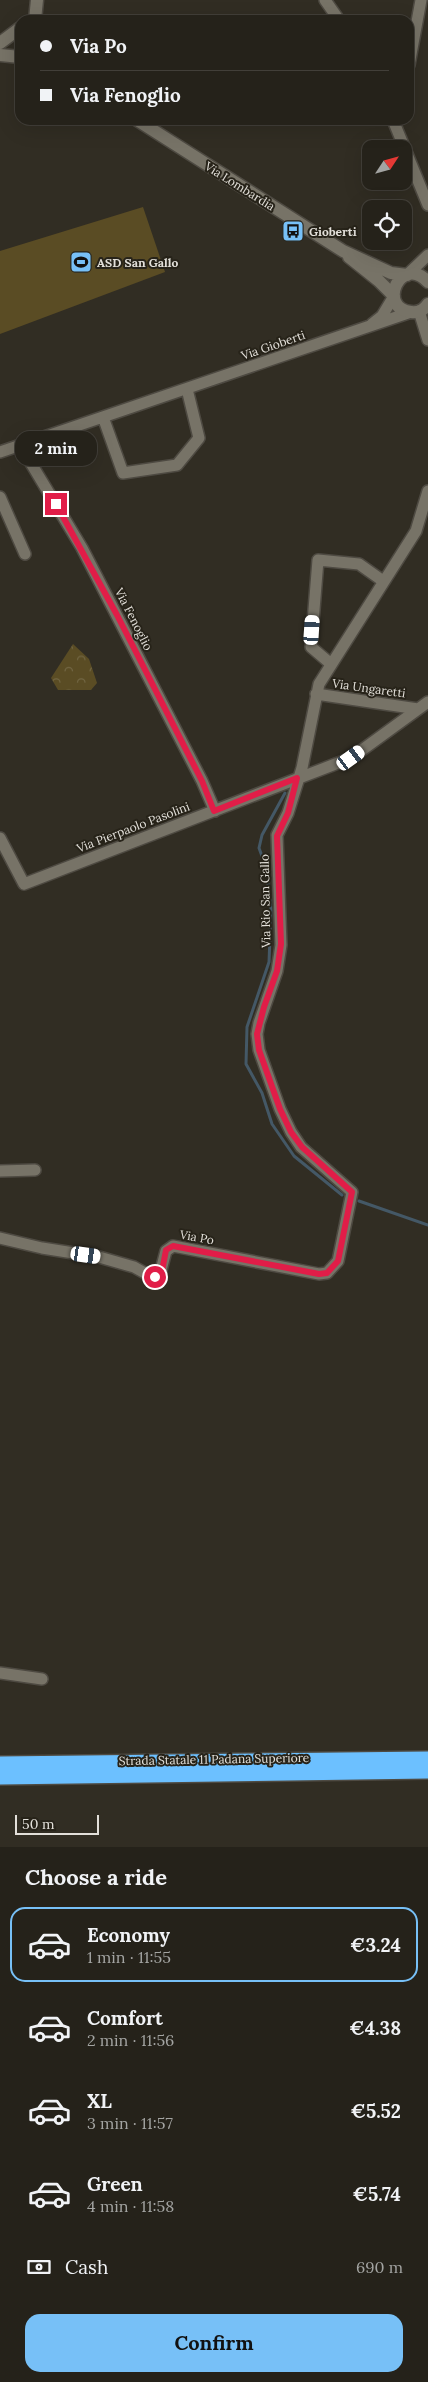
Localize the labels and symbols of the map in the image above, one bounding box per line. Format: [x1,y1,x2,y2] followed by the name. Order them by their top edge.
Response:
[362,140,412,190] north arrow
[201,158,278,214] street label: Via Lombardia
[281,219,305,243] bus stop icon: Gioberti
[309,224,357,239] place label: Gioberti
[69,250,93,274] sports icon: ASD San Gallo
[97,255,179,270] place label: ASD San Gallo
[238,327,307,363] street label: Via Gioberti
[15,432,97,466] callout: 2 min
[45,493,67,515] route end
[111,584,156,653] street label: Via Fenoglio
[303,615,320,645] car
[330,675,407,701] street label: Via Ungaretti
[334,743,367,773] car
[73,799,192,856] street label: Via Pierpaolo Pasolini
[257,854,273,949] street label: Via Rio San Gallo
[178,1226,215,1247] street label: Via Po
[70,1245,101,1265] car
[144,1266,166,1288] route start
[119,1750,310,1768] street label: Strada Statale 11 Padana Superiore
[15,1812,99,1835] scale bar

